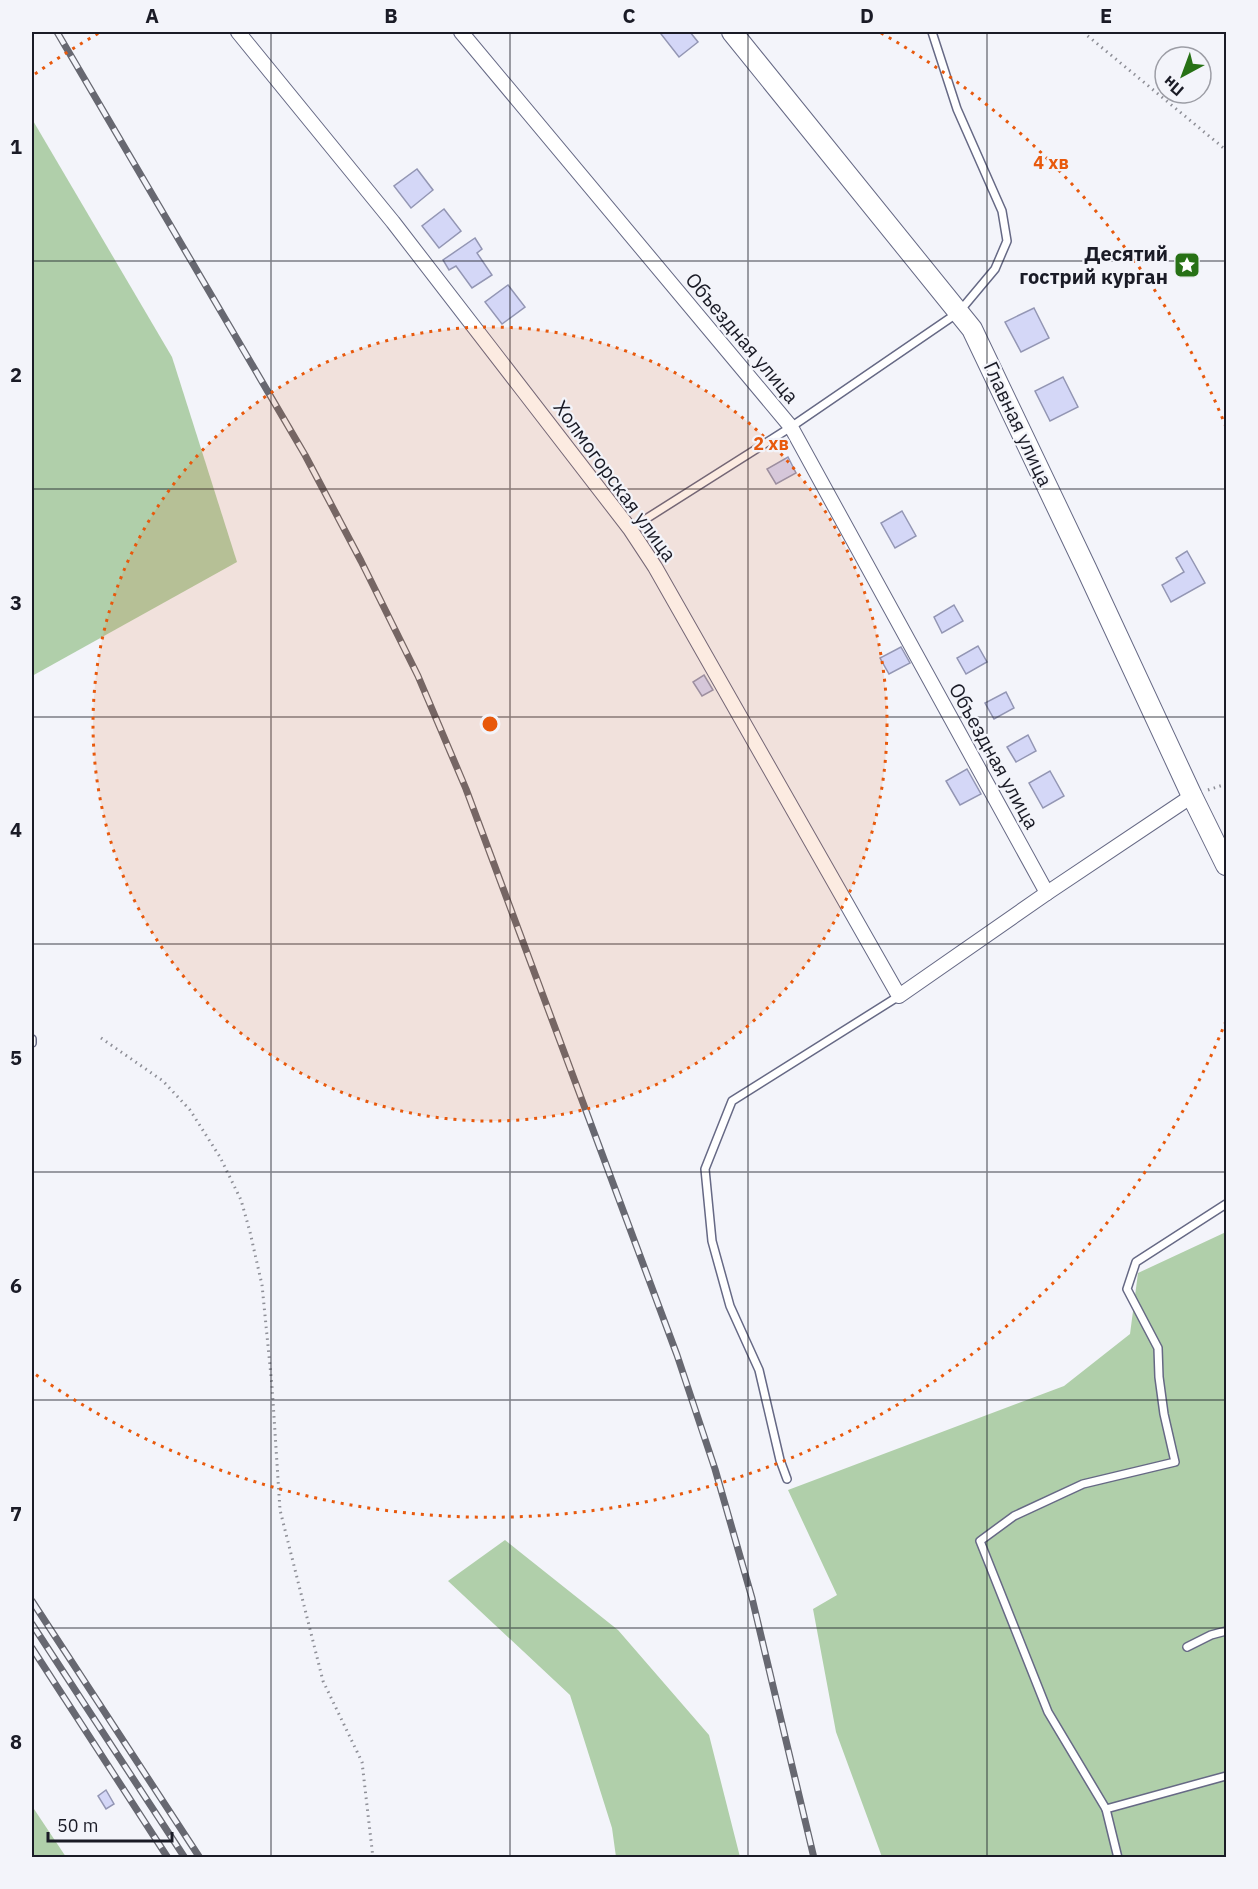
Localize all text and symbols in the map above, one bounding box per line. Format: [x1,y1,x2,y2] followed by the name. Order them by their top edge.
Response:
[145,2,159,29] text: A
[384,2,398,29] text: B
[622,2,636,29] text: C
[860,2,874,29] text: D
[1100,2,1112,29] text: E
[1153,45,1213,105] north arrow
[1159,72,1188,101] text: Пн
[10,133,22,160] text: 1
[1033,151,1069,174] text: 4 хв
[1019,240,1168,290] place label: Десятий гострий курган
[1172,250,1202,280] place icon: Десятий гострий курган
[680,266,805,409] street label: Объездная улица
[978,357,1059,491] street label: Главная улица
[10,361,22,388] text: 2
[548,395,683,567] street label: Холмогорская улица
[753,432,789,455] text: 2 хв
[10,589,22,616] text: 3
[943,678,1046,834] street label: Объездная улица
[480,714,500,734] centre of rings
[10,816,22,843] text: 4
[10,1044,22,1071] text: 5
[10,1272,22,1299] text: 6
[10,1500,22,1527] text: 7
[10,1728,22,1755] text: 8
[48,1805,172,1843] scale bar
[57,1814,99,1837] text: 50 m

